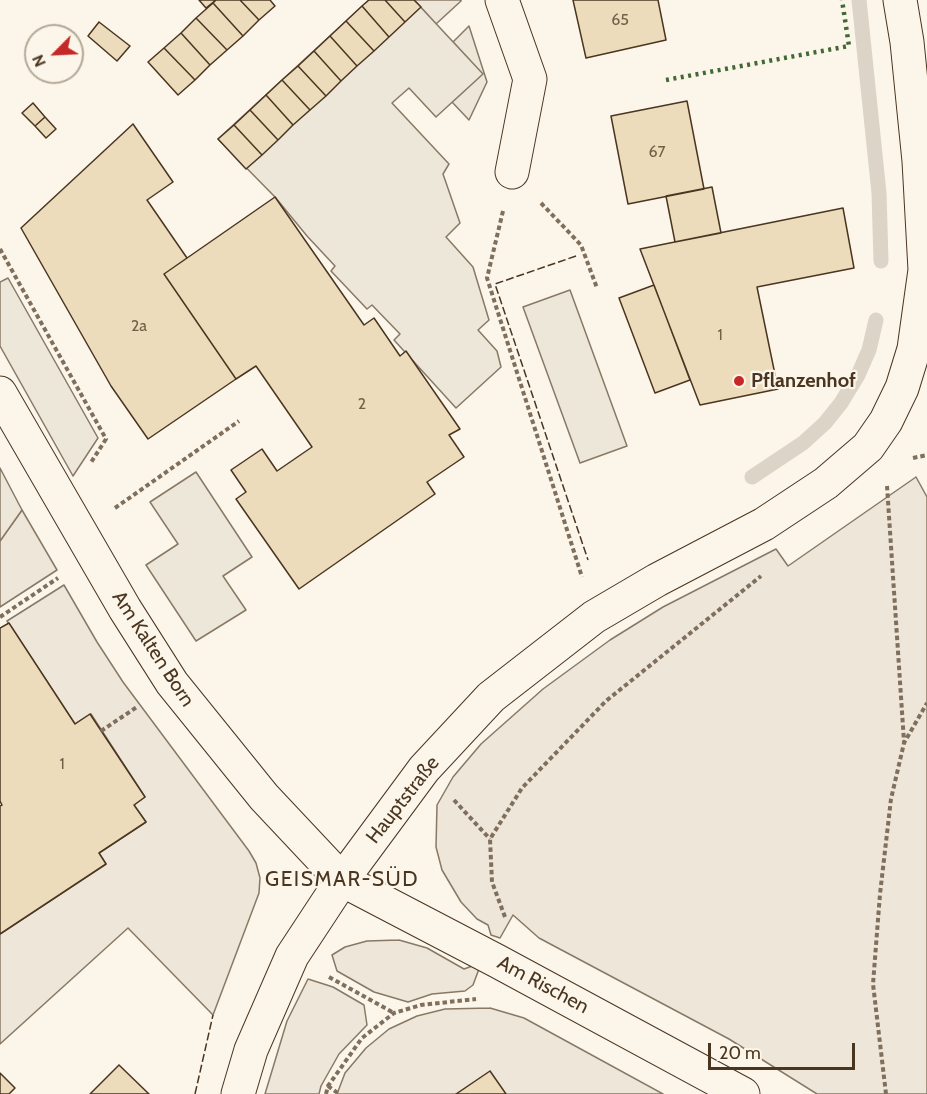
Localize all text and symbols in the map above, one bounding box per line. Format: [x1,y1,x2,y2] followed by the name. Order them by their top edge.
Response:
[611,10,629,30] house number: 65
[24,24,84,84] north arrow
[28,52,50,70] text: N
[648,142,666,162] house number: 67
[131,316,147,336] house number: 2a
[717,325,723,345] house number: 1
[751,369,856,393] place label: Pflanzenhof
[732,374,746,388] marker: Pflanzenhof
[358,394,366,414] house number: 2
[107,587,199,711] street label: Am Kalten Born
[361,752,445,848] street label: Hauptstraße
[59,754,65,774] house number: 1
[265,867,419,893] district label: GEISMAR-SÜD
[493,951,593,1019] street label: Am Rischen
[711,1031,858,1069] scale bar
[719,1042,761,1064] text: 20 m

